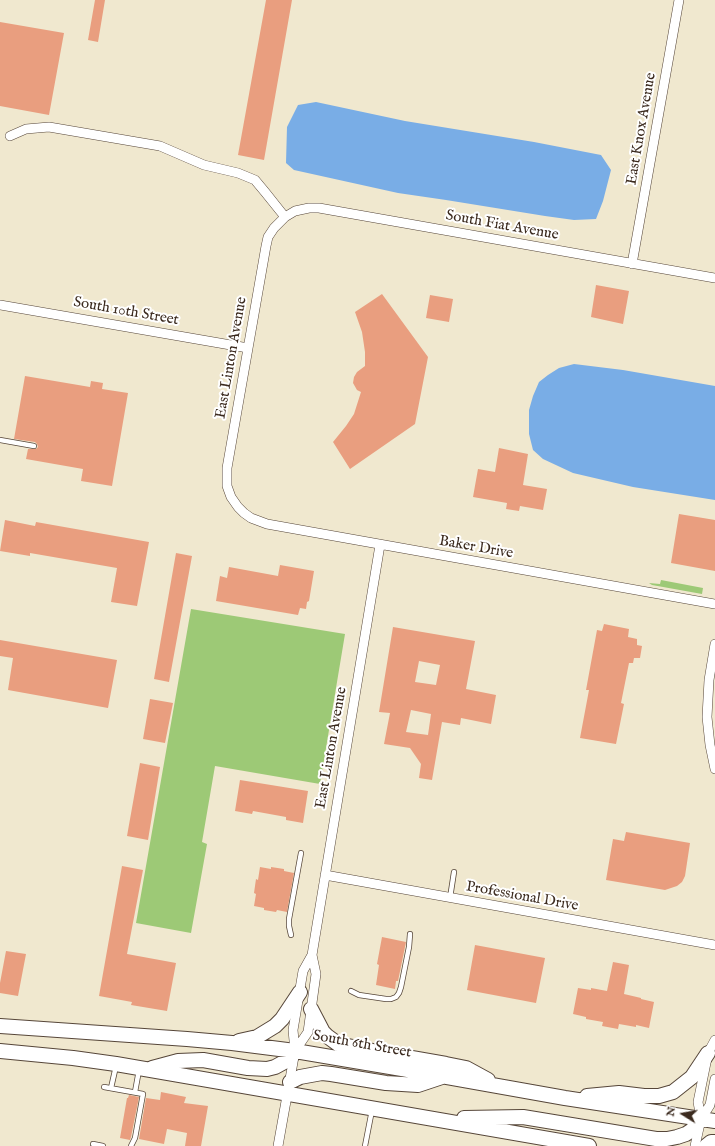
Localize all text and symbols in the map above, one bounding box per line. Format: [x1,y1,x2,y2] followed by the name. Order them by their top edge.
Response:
[623,71,661,187] street label: East Knox Avenue
[444,207,560,245] street label: South Fiat Avenue
[72,294,180,330] street label: South 10th Street
[212,296,252,420] street label: East Linton Avenue
[438,533,514,563] street label: Baker Drive
[312,686,352,810] street label: East Linton Avenue
[464,878,580,916] street label: Professional Drive
[311,1027,413,1063] street label: South 6th Street
[663,1094,703,1134] north arrow
[663,1106,679,1118] text: N

